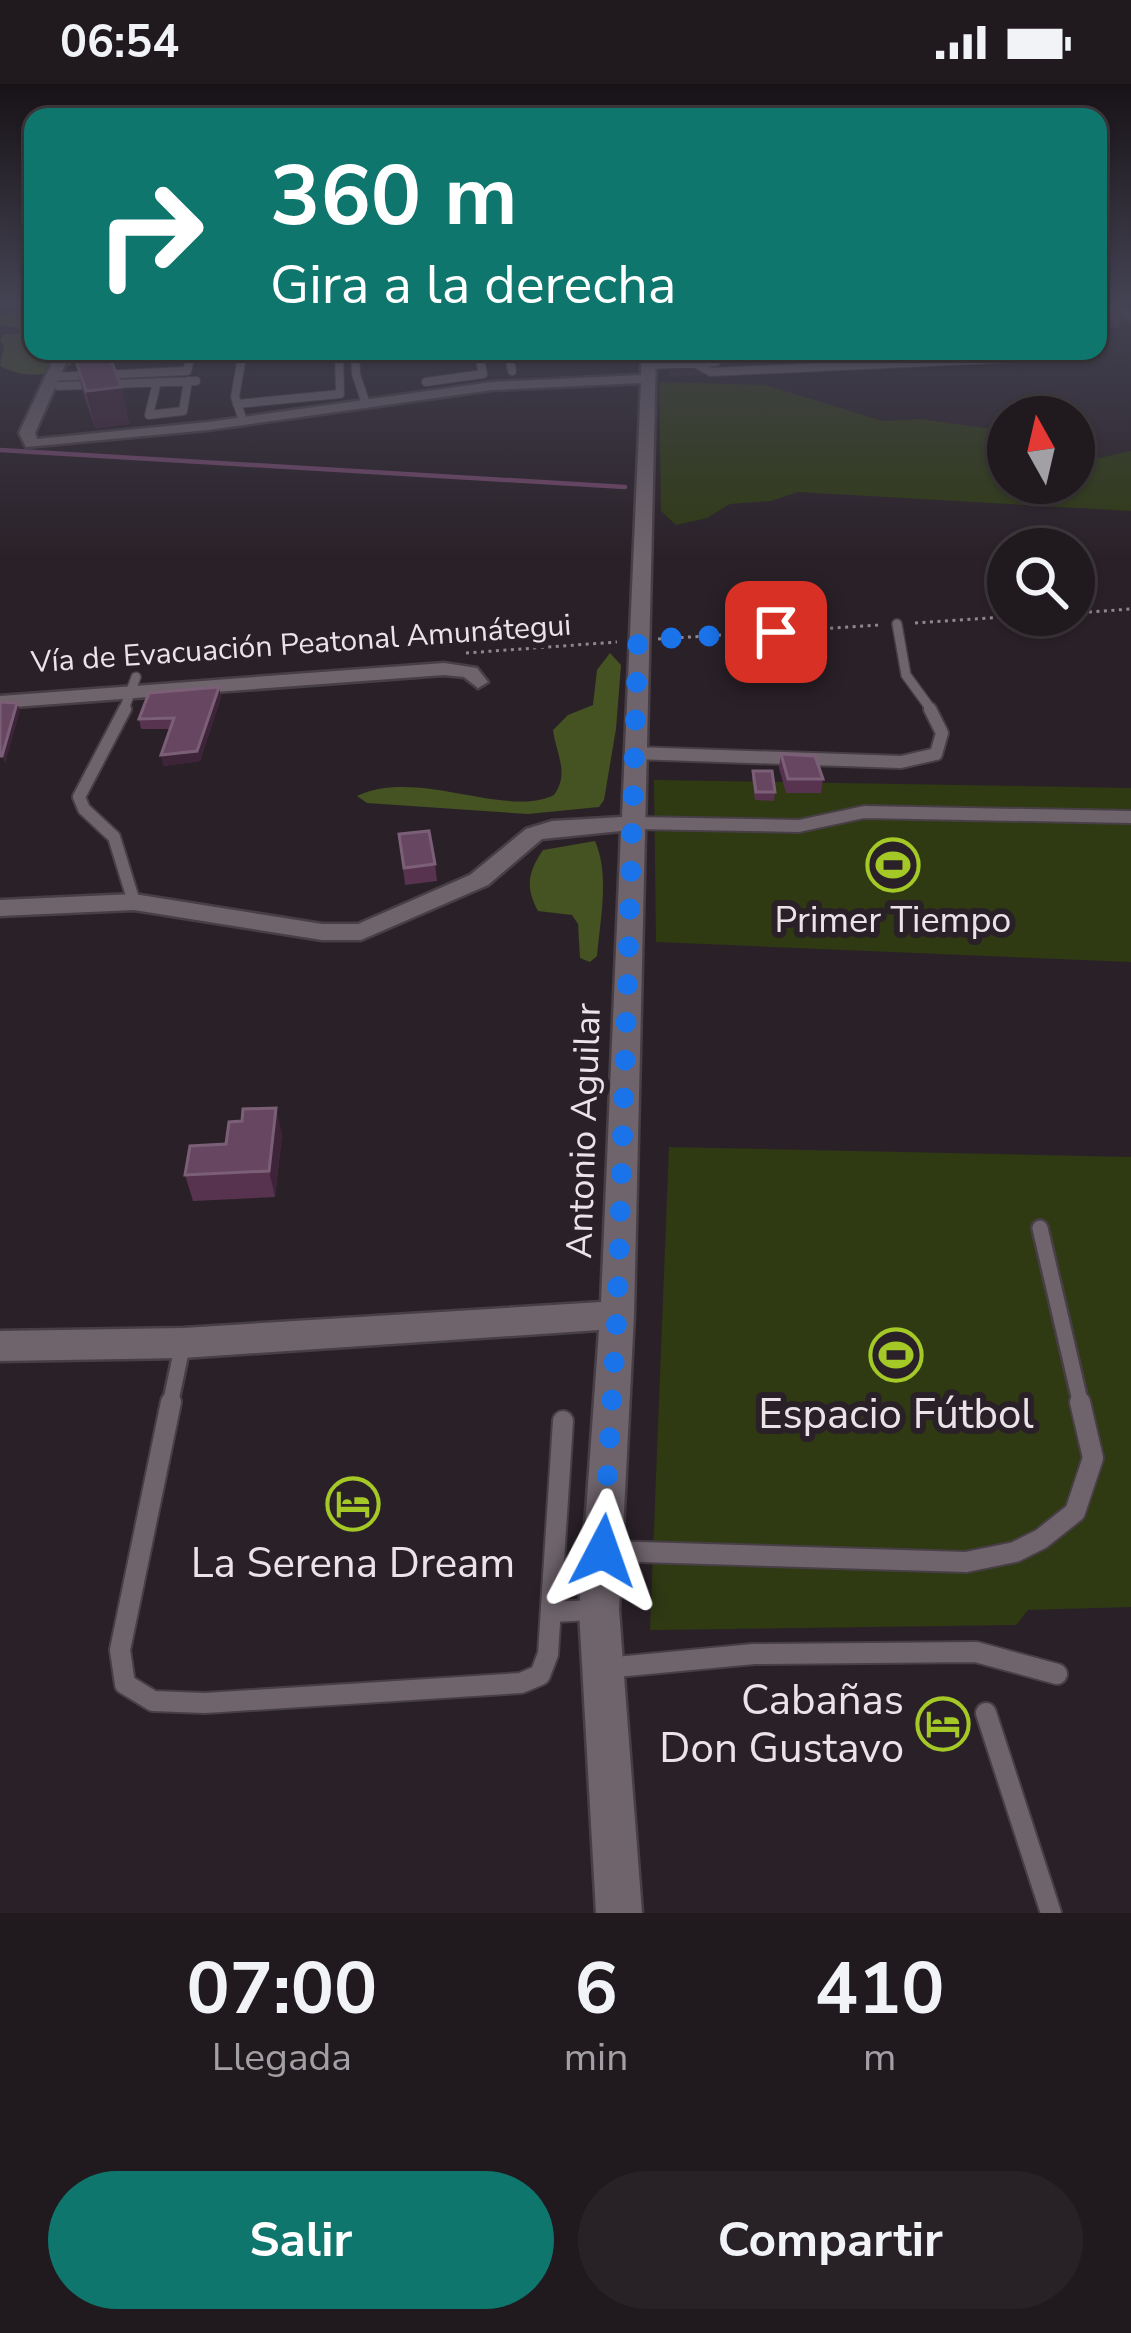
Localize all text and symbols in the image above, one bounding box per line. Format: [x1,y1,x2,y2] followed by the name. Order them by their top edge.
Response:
[60,12,179,73] text: 06:54
[270,139,518,254] text: 360 m
[72,156,228,312] icon: right
[270,248,677,322] text: Gira a la derecha
[987,396,1095,504] north arrow
[987,396,1095,636] map controls
[987,528,1095,636] button: search
[725,581,827,683] pin
[743,599,809,665] icon: arrive
[29,605,572,683] street label: Vía de Evacuación Peatonal Amunátegui
[865,837,921,893] sports icon: Primer Tiempo
[775,896,1011,945] place label: Primer Tiempo
[555,1002,613,1260] street label: Antonio Aguilar
[868,1327,924,1383] sports icon: Espacio Fútbol
[758,1386,1034,1443] place label: Espacio Fútbol
[325,1476,381,1532] hotel icon: La Serena Dream
[540,1488,666,1614] position arrow
[191,1535,515,1592] place label: La Serena Dream
[659,1672,904,1777] place label: Cabañas Don Gustavo
[915,1696,971,1752] hotel icon: Cabañas Don Gustavo
[187,1940,377,2038] text: 07:00
[574,1940,618,2038] text: 6
[815,1940,944,2038] text: 410
[212,2031,352,2084] text: Llegada
[564,2031,628,2084] text: min
[863,2031,896,2084] text: m
[48,2171,554,2309] button: Salir
[578,2171,1083,2309] button: Compartir

